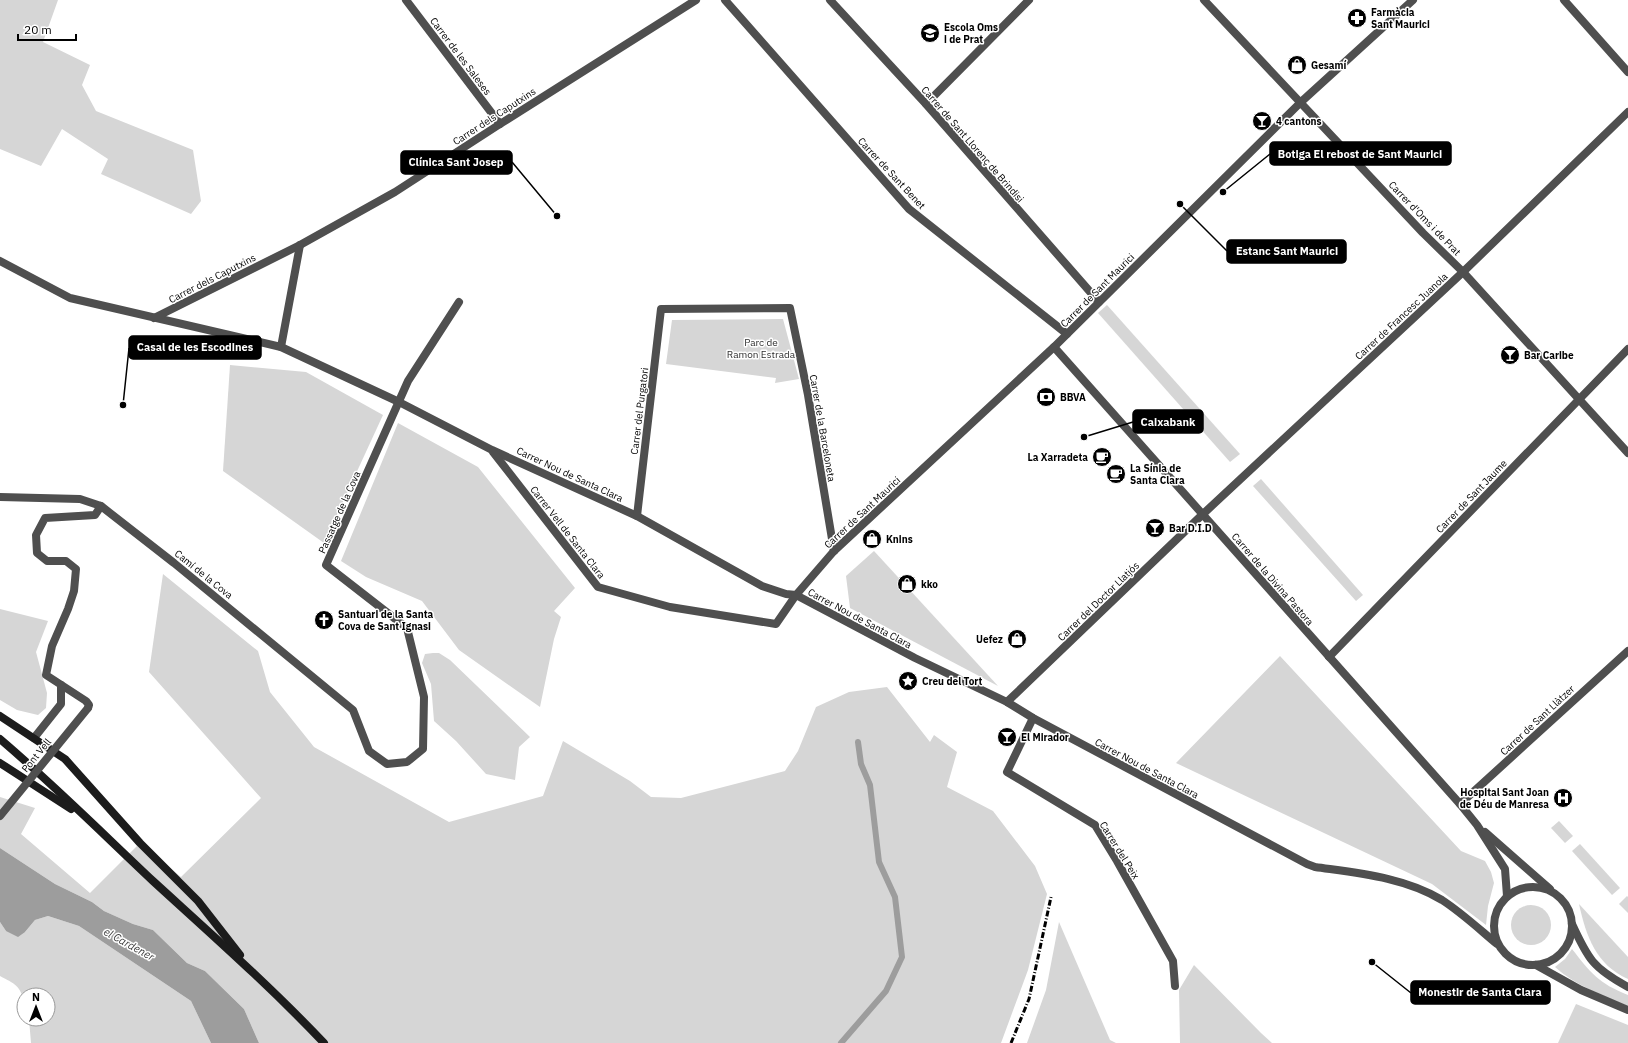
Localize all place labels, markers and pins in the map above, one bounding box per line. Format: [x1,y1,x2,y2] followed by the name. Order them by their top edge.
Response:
[1371,6,1430,31] place label: Farmàcia Sant Maurici
[1346,7,1368,29] pharmacy icon: Farmàcia Sant Maurici
[944,21,998,46] place label: Escola Oms i de Prat
[919,22,941,44] school or university icon: Escola Oms i de Prat
[1286,54,1308,76] shop icon: Gesamí
[1311,59,1346,72] place label: Gesamí
[1251,110,1273,132] bar icon: 4 cantons
[1276,115,1322,128] place label: 4 cantons
[1270,142,1451,165] callout: Botiga El rebost de Sant Maurici
[401,151,512,174] callout: Clínica Sant Josep
[1227,240,1346,263] callout: Estanc Sant Maurici
[129,336,261,359] callout: Casal de les Escodines
[1499,344,1521,366] bar icon: Bar Caribe
[1524,349,1574,362] place label: Bar Caribe
[1035,386,1057,408] bank icon: BBVA
[1060,391,1086,404] place label: BBVA
[1133,410,1203,433] callout: Caixabank
[1091,446,1113,468] cafe icon: La Xarradeta
[1027,451,1088,464] place label: La Xarradeta
[1130,462,1185,487] place label: La Sínia de Santa Clara
[1105,463,1127,485] cafe icon: La Sínia de Santa Clara
[1144,517,1166,539] bar icon: Bar D.I.D
[1169,522,1212,535] place label: Bar D.I.D
[861,528,883,550] shop icon: Knins
[886,533,913,546] place label: Knins
[896,573,918,595] shop icon: kko
[921,578,938,591] place label: kko
[338,608,433,633] place label: Santuari de la Santa Cova de Sant Ignasi
[313,609,335,631] church icon: Santuari de la Santa Cova de Sant Ignasi
[1006,628,1028,650] shop icon: Uefez
[976,633,1003,646] place label: Uefez
[897,670,919,692] place icon: Creu del Tort
[922,675,982,688] place label: Creu del Tort
[996,726,1018,748] bar icon: El Mirador
[1021,731,1069,744] place label: El Mirador
[1460,786,1549,811] place label: Hospital Sant Joan de Déu de Manresa
[1552,787,1574,809] hospital icon: Hospital Sant Joan de Déu de Manresa
[1411,981,1550,1004] callout: Monestir de Santa Clara

